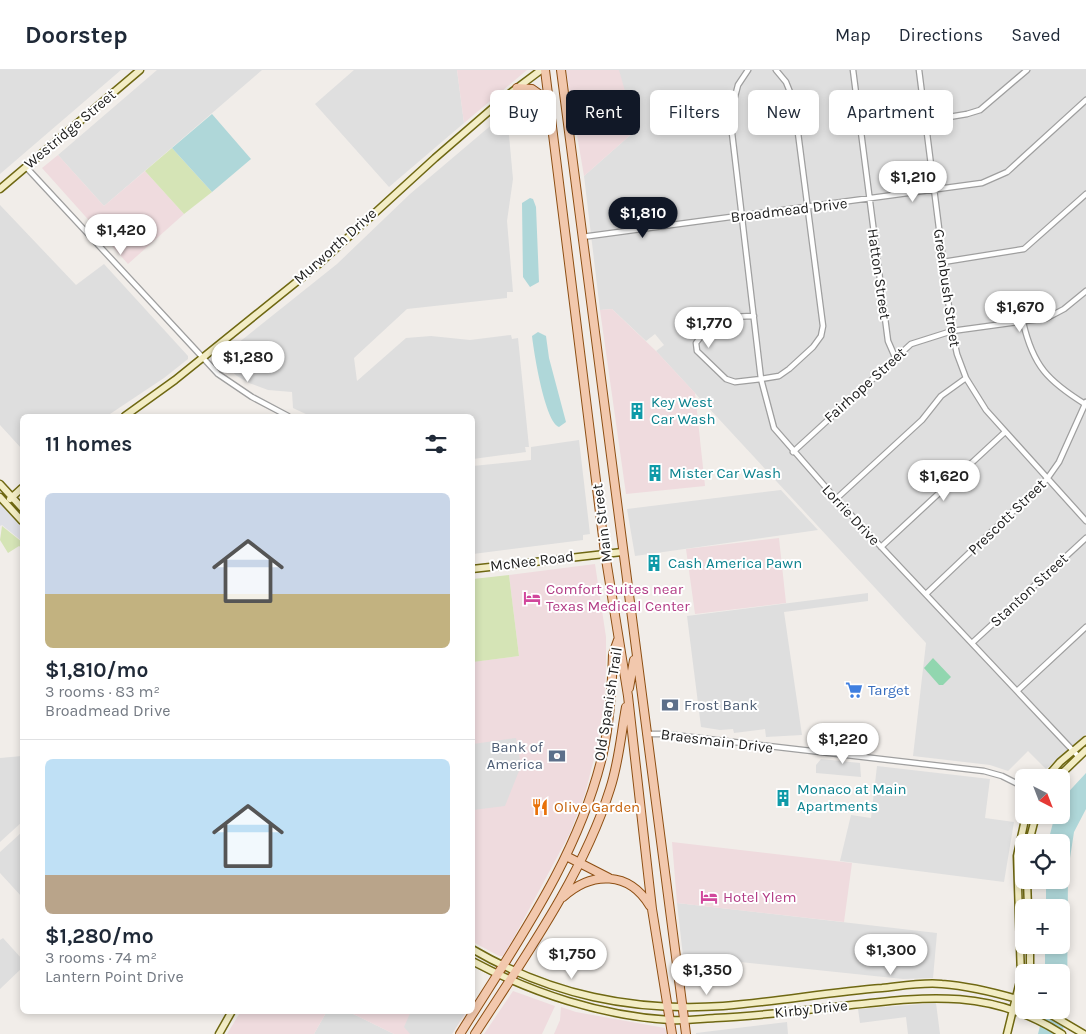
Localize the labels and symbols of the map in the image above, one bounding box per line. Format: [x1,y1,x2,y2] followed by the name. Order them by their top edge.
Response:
[21,85,120,172] street label: Westridge Street
[872,160,954,203] pin: $1,210
[730,194,848,226] street label: Broadmead Drive
[602,196,684,239] pin: $1,810
[290,204,380,288] street label: Murworth Drive
[80,214,162,256] pin: $1,420
[864,227,894,321] street label: Hatton Street
[930,228,964,349] street label: Greenbush Street
[979,290,1061,333] pin: $1,670
[668,306,750,349] pin: $1,770
[207,340,289,383] pin: $1,280
[820,343,910,427] street label: Fairhope Street
[651,393,716,428] place label: Key West Car Wash
[627,401,647,421] building icon: Key West Car Wash
[903,460,985,502] pin: $1,620
[645,463,665,483] building icon: Mister Car Wash
[669,464,781,482] place label: Mister Car Wash
[964,475,1050,559] street label: Prescott Street
[818,481,884,549] street label: Lorrie Drive
[588,482,616,563] street label: Main Street
[489,547,575,575] street label: McNee Road
[986,549,1072,631] street label: Stanton Street
[644,553,664,573] building icon: Cash America Pawn
[668,554,802,572] place label: Cash America Pawn
[546,580,690,615] place label: Comfort Suites near Texas Medical Center
[522,588,542,608] hotel icon: Comfort Suites near Texas Medical Center
[590,646,626,762] street label: Old Spanish Trail
[844,680,864,700] supermarket icon: Target
[868,681,910,699] place label: Target
[660,695,680,715] bank icon: Frost Bank
[684,696,758,714] place label: Frost Bank
[802,722,884,765] pin: $1,220
[660,725,774,757] street label: Braesmain Drive
[487,738,544,773] place label: Bank of America
[547,746,567,766] bank icon: Bank of America
[1015,769,1070,824] north arrow
[797,780,907,815] place label: Monaco at Main Apartments
[773,788,793,808] building icon: Monaco at Main Apartments
[530,797,550,817] restaurant icon: Olive Garden
[554,798,640,816] place label: Olive Garden
[699,887,719,907] hotel icon: Hotel Ylem
[723,888,797,906] place label: Hotel Ylem
[850,934,932,976] pin: $1,300
[531,938,613,980] pin: $1,750
[666,954,748,996] pin: $1,350
[774,996,848,1022] street label: Kirby Drive

